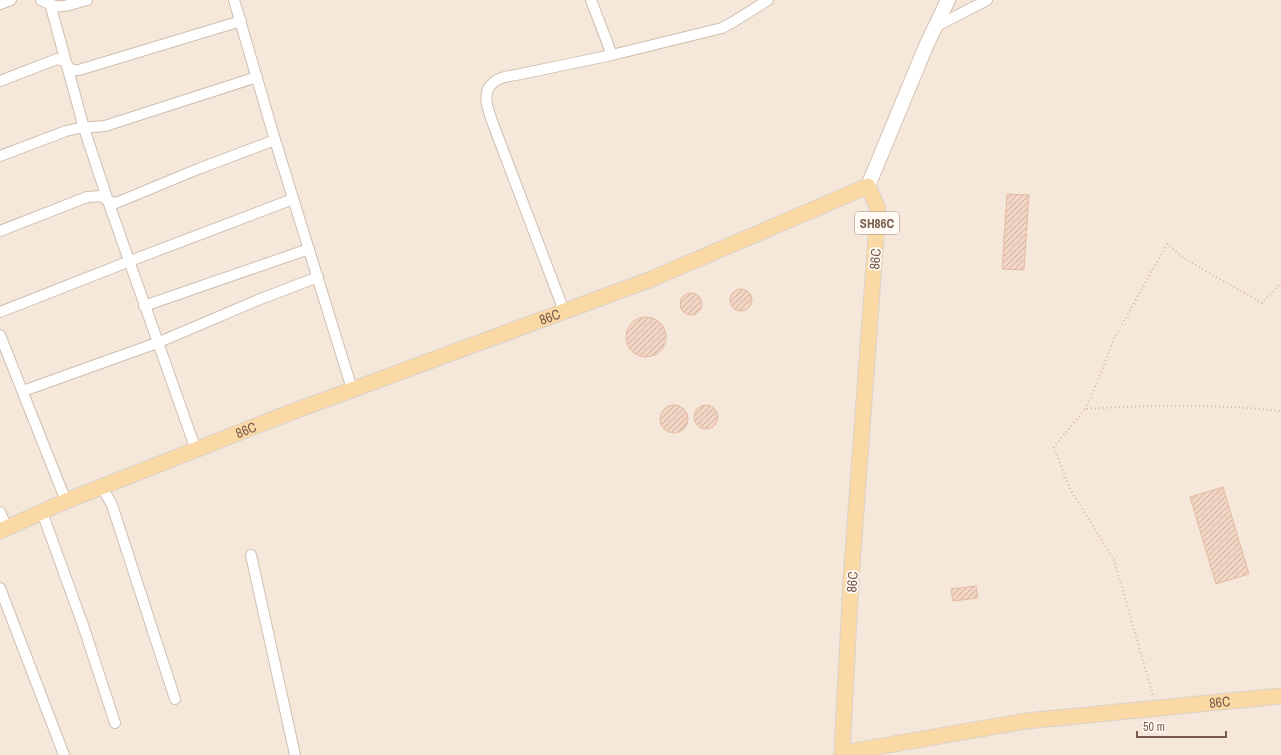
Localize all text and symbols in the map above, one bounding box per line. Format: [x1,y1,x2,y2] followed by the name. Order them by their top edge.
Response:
[855,212,899,234] road number: SH86C
[865,248,885,270] street label: 86C
[537,305,563,329] street label: 86C
[233,418,259,442] street label: 86C
[842,571,862,593] street label: 86C
[1208,692,1231,712] street label: 86C
[1137,713,1226,739] scale bar
[1143,719,1165,735] text: 50 m

